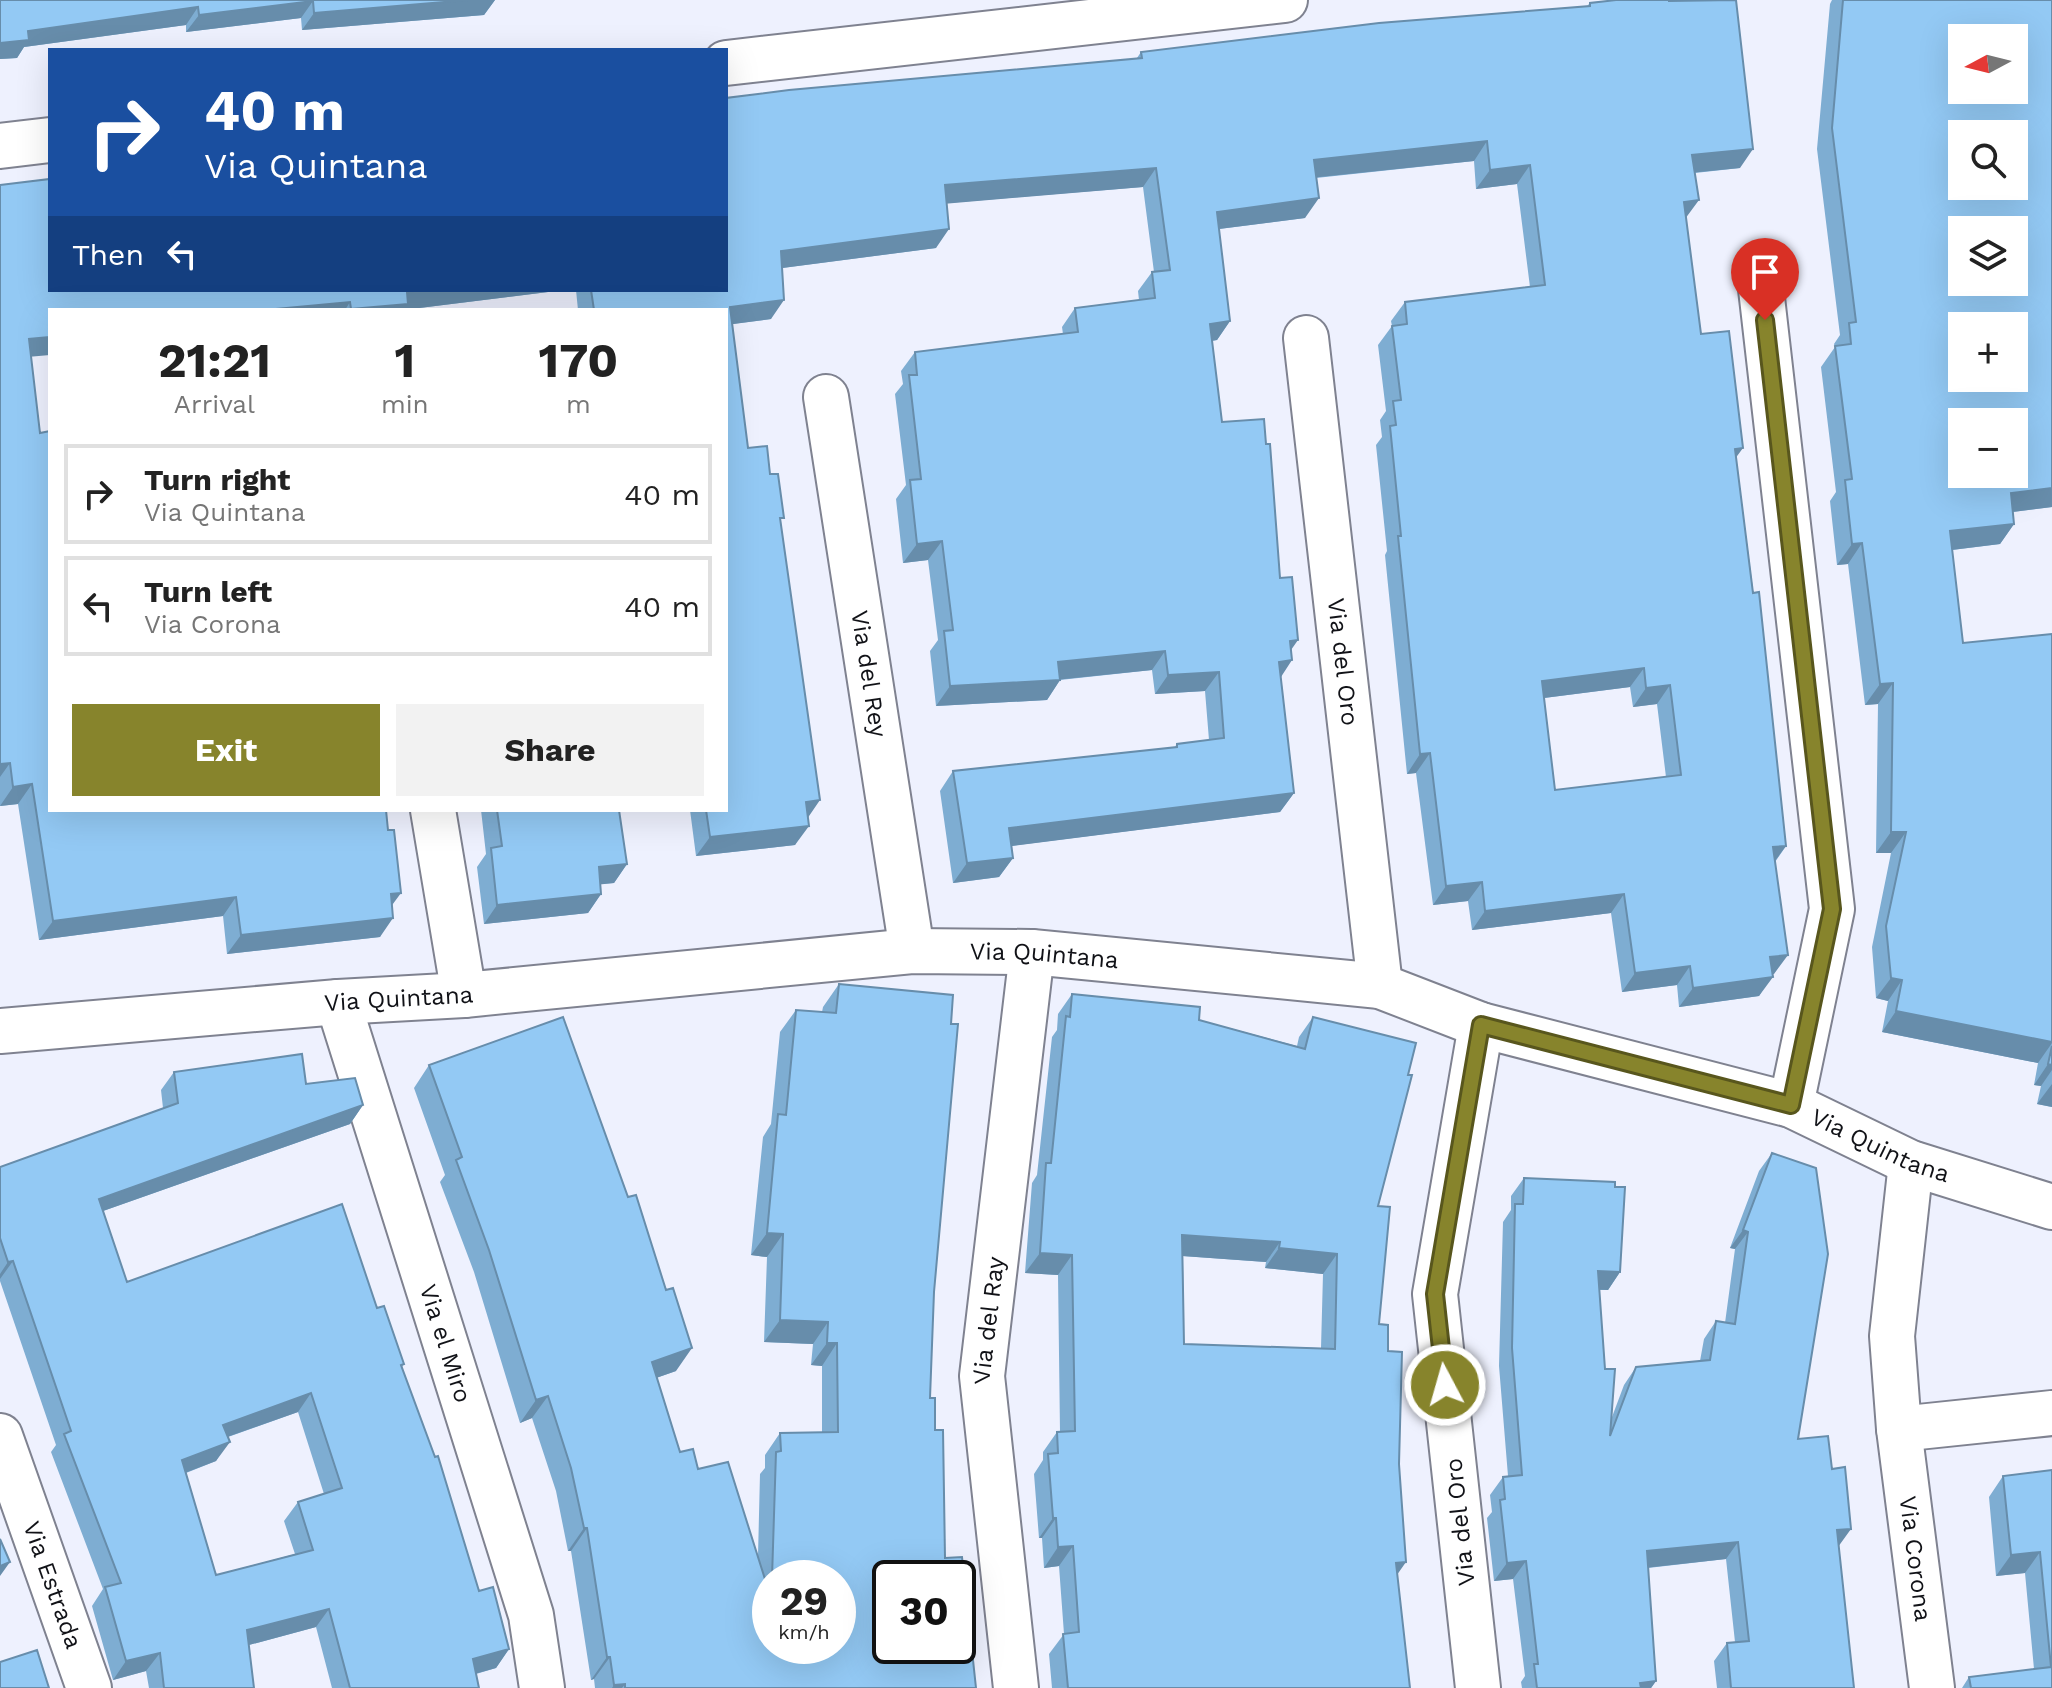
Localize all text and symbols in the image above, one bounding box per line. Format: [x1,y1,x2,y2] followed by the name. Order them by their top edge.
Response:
[1948,24,2028,104] north arrow
[1948,24,2028,488] map controls
[204,78,345,144] text: 40 m
[72,80,176,184] icon: right
[1948,120,2028,200] button: search
[204,145,428,187] text: Via Quintana
[1948,216,2028,296] button: layers
[160,232,204,276] icon: left
[72,237,144,272] text: Then
[1731,238,1799,320] pin
[1743,250,1787,294] icon: arrive
[1948,312,2028,392] button: +
[158,332,271,389] text: 21:21
[394,332,415,389] text: 1
[539,332,618,389] text: 170
[174,389,255,419] text: Arrival
[381,389,429,419] text: min
[566,389,591,419] text: m
[1948,408,2028,488] button: −
[144,462,290,497] text: Turn right
[76,472,120,516] icon: right
[624,477,700,512] text: 40 m
[144,497,306,527] text: Via Quintana
[144,574,272,609] text: Turn left
[76,584,120,628] icon: left
[624,589,700,624] text: 40 m
[1322,596,1364,727] street label: Via del Oro
[845,608,893,740] street label: Via del Rey
[144,609,281,639] text: Via Corona
[72,704,380,796] button: Exit
[396,704,704,796] button: Share
[970,937,1120,974] street label: Via Quintana
[323,980,474,1017] street label: Via Quintana
[1806,1103,1953,1188] street label: Via Quintana
[967,1254,1010,1385] street label: Via del Ray
[414,1281,477,1406] street label: Via el Miro
[1403,1343,1487,1427] position arrow
[1439,1457,1481,1587] street label: Via del Oro
[1894,1494,1937,1623] street label: Via Corona
[17,1518,88,1652] street label: Via Estrada
[872,1560,976,1664] speed limit sign: 30
[780,1578,828,1625] text: 29
[778,1620,830,1644] text: km/h

